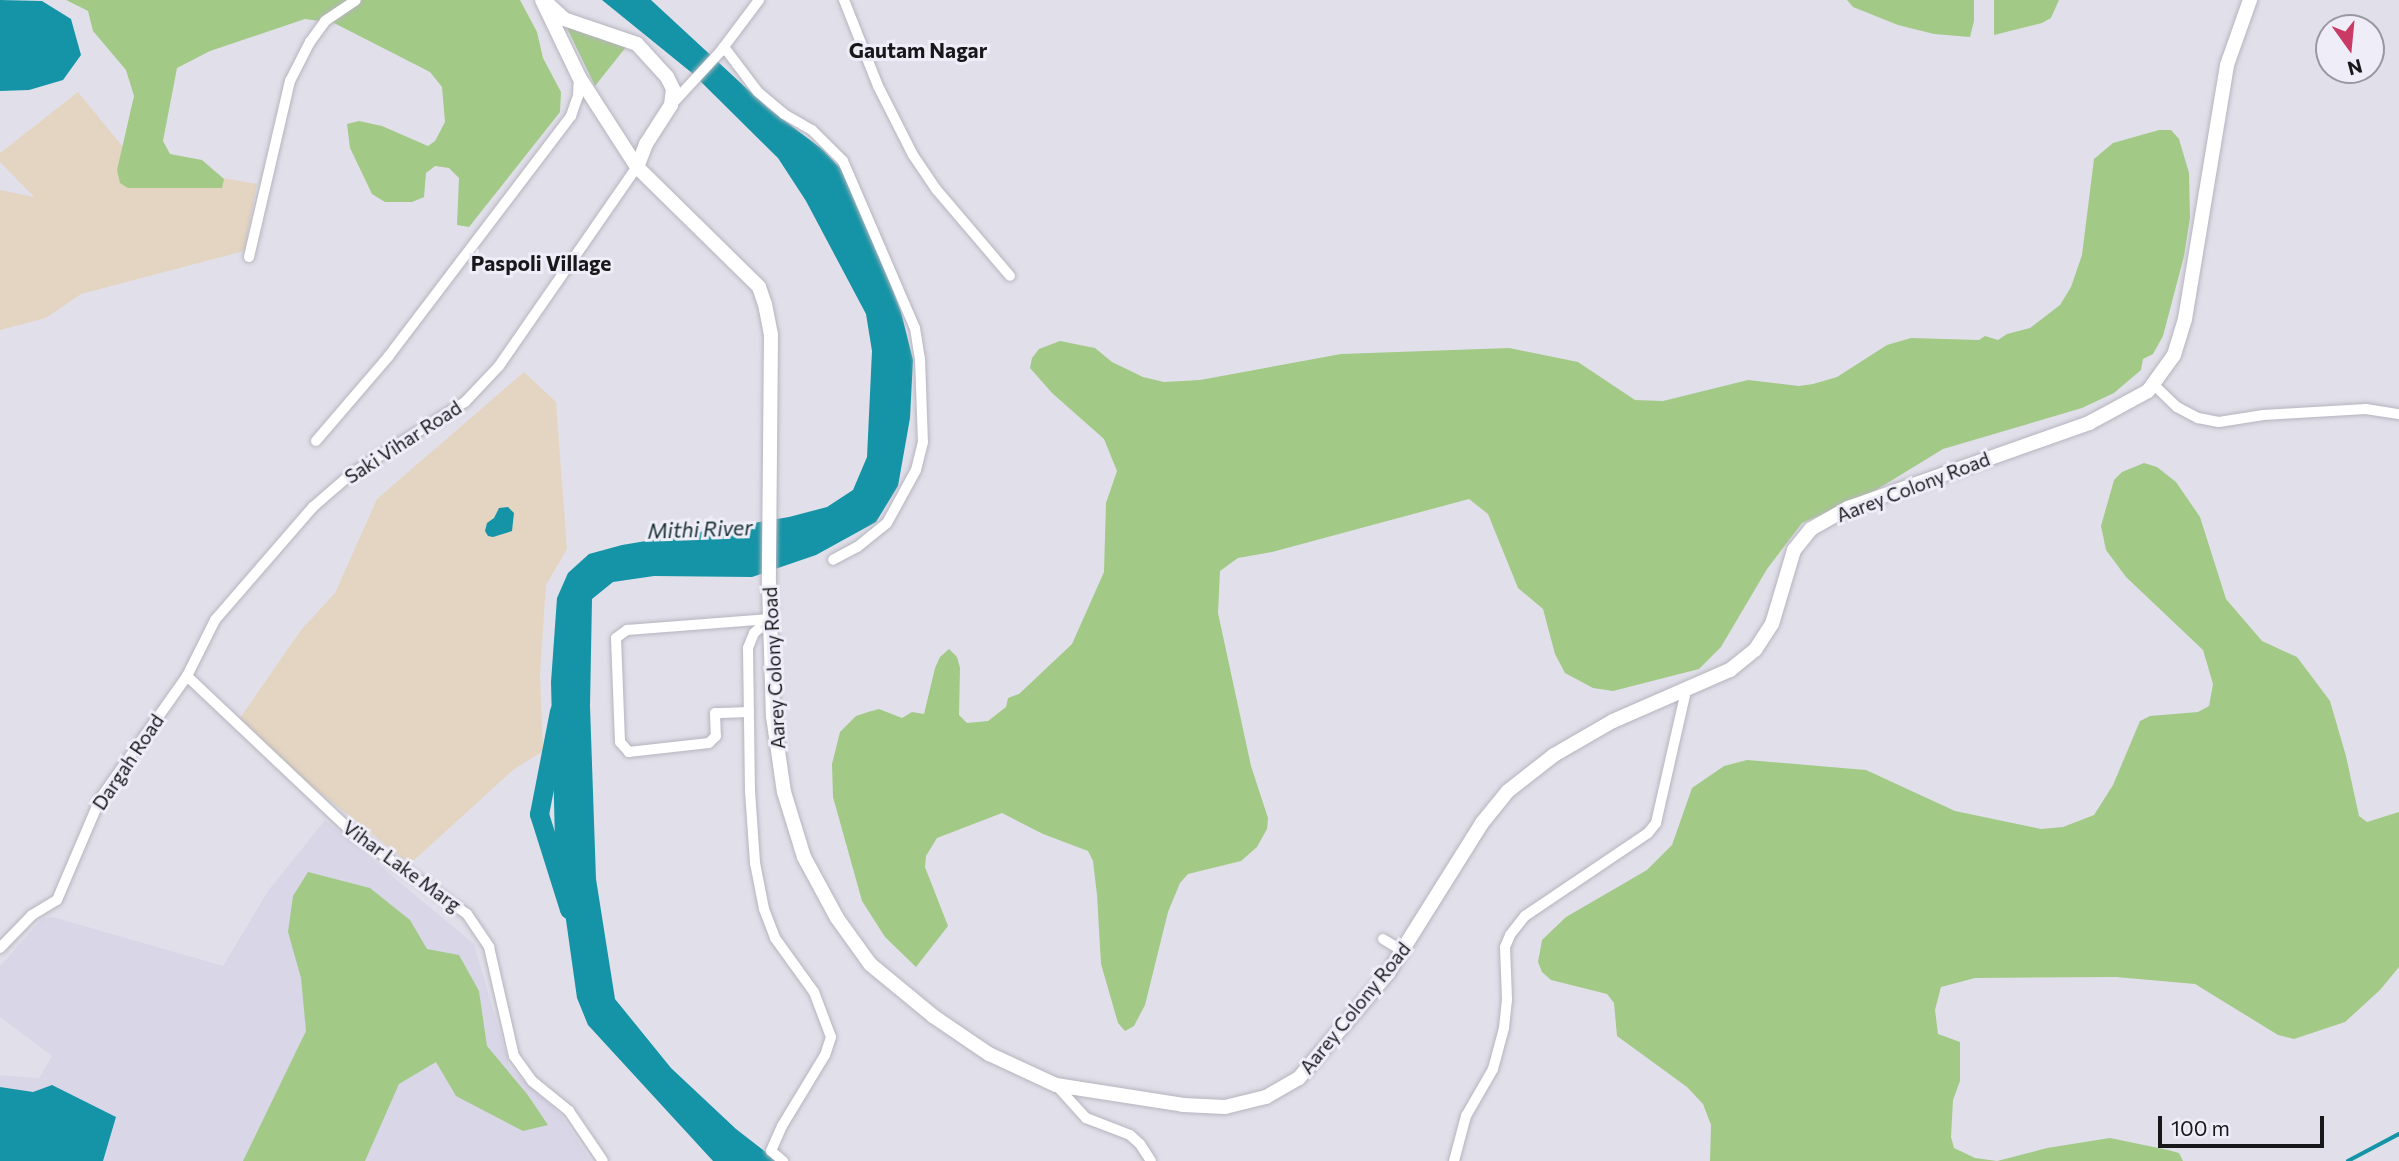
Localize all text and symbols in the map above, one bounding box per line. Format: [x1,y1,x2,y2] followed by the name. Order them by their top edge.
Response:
[2315,14,2385,84] north arrow
[849,37,987,63] district label: Gautam Nagar
[2345,55,2365,81] text: N
[471,250,611,276] district label: Paspoli Village
[340,396,466,488] street label: Saki Vihar Road
[1833,447,1993,527] street label: Aarey Colony Road
[647,515,753,543] water label: Mithi River
[758,586,790,750] street label: Aarey Colony Road
[88,710,168,814] street label: Dargah Road
[339,816,465,916] street label: Vihar Lake Marg
[1295,938,1415,1078] street label: Aarey Colony Road
[2161,1102,2327,1146] scale bar
[2171,1115,2230,1140] text: 100 m

